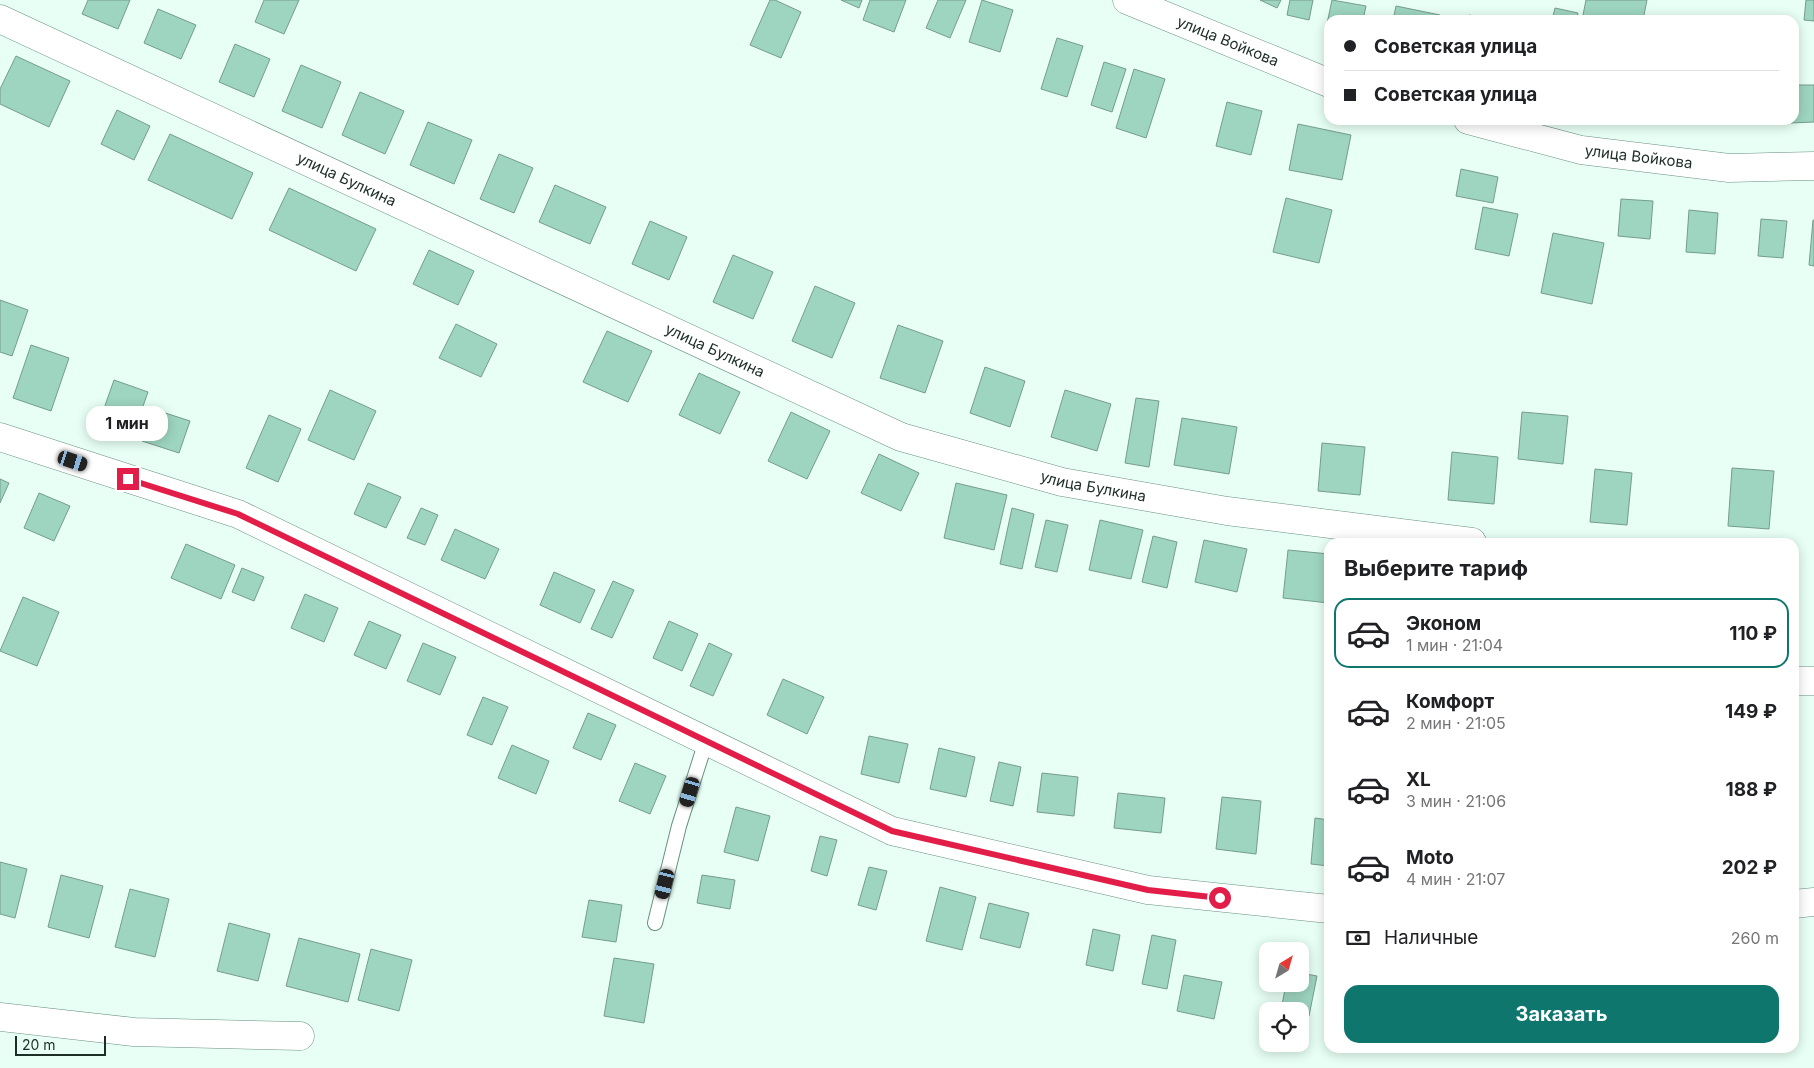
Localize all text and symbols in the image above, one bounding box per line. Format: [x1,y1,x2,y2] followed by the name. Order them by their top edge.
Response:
[1174,12,1282,70] street label: улица Войкова
[1374,35,1537,58] text: Советская улица
[1374,83,1537,106] text: Советская улица
[1584,141,1694,172] street label: улица Войкова
[294,148,399,211] street label: улица Булкина
[662,319,768,381] street label: улица Булкина
[87,406,169,442] callout: 1 мин
[105,413,149,433] text: 1 мин
[56,449,89,473] car
[1038,466,1148,506] street label: улица Булкина
[117,468,139,490] route end
[1344,555,1528,581] text: Выберите тариф
[1346,611,1391,656] icon: car
[1406,612,1481,635] text: Эконом
[1729,622,1777,645] text: 110 ₽
[1406,635,1503,655] text: 1 мин · 21:04
[1346,689,1391,734] icon: car
[1406,690,1494,713] text: Комфорт
[1725,700,1777,723] text: 149 ₽
[1406,713,1506,733] text: 2 мин · 21:05
[1346,767,1391,812] icon: car
[1406,768,1431,791] text: XL
[678,775,701,809] car
[1725,778,1777,801] text: 188 ₽
[1406,791,1506,811] text: 3 мин · 21:06
[1346,845,1391,890] icon: car
[1406,846,1454,869] text: Moto
[1722,856,1777,879] text: 202 ₽
[654,868,675,900] car
[1406,869,1505,889] text: 4 мин · 21:07
[1209,887,1231,909] route start
[1344,924,1372,952] icon: cash
[1384,926,1478,949] text: Наличные
[1731,928,1779,948] text: 260 m
[1259,942,1309,992] north arrow
[1259,942,1309,1052] map controls
[1344,985,1779,1043] button: Заказать
[1259,1002,1309,1052] button: locate
[15,1033,106,1056] scale bar
[22,1036,56,1053] text: 20 m

